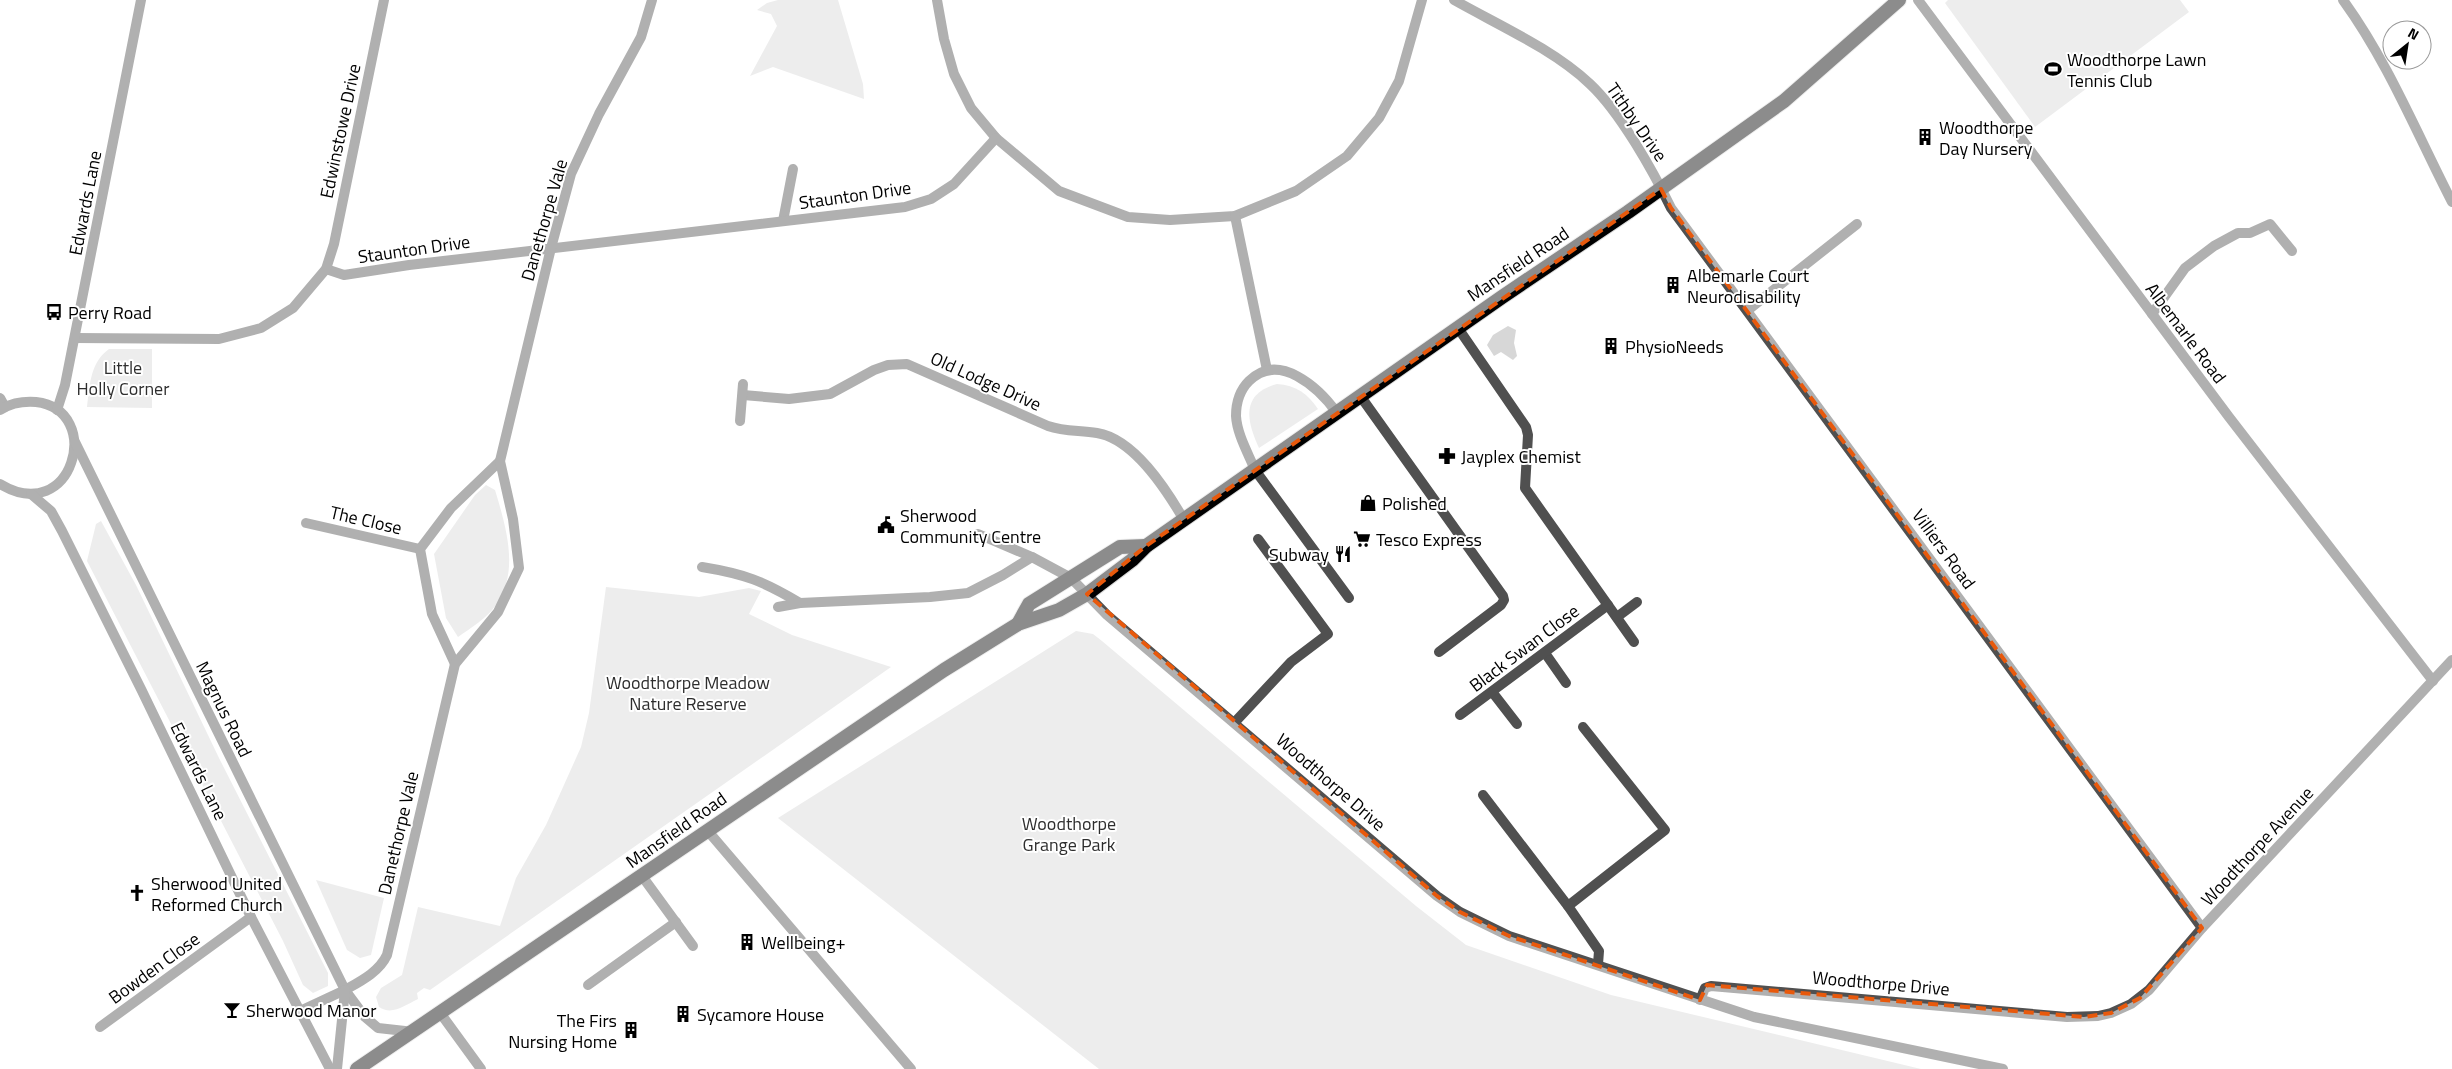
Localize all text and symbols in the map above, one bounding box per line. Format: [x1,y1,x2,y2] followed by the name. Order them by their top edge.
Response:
[2382,20,2432,70] north arrow
[2404,22,2423,45] text: N
[2067,46,2206,94] place label: Woodthorpe Lawn Tennis Club
[2043,59,2063,79] sports icon: Woodthorpe Lawn Tennis Club
[313,61,367,201] street label: Edwinstowe Drive
[1600,77,1674,167] street label: Tithby Drive
[1939,114,2033,162] place label: Woodthorpe Day Nursery
[1915,127,1935,147] building icon: Woodthorpe Day Nursery
[62,148,108,258] street label: Edwards Lane
[514,156,574,284] street label: Danethorpe Vale
[797,174,913,216] street label: Staunton Drive
[1462,220,1574,308] street label: Mansfield Road
[356,228,472,270] street label: Staunton Drive
[1687,262,1810,310] place label: Albemarle Court Neurodisability
[1663,275,1683,295] building icon: Albemarle Court Neurodisability
[2139,277,2233,389] street label: Albemarle Road
[68,299,152,326] place label: Perry Road
[44,302,64,322] bus stop icon: Perry Road
[1625,333,1724,360] place label: PhysioNeeds
[1601,336,1621,356] building icon: PhysioNeeds
[926,345,1046,417] street label: Old Lodge Drive
[77,354,169,402] park label: Little Holly Corner
[1461,443,1581,470] place label: Jayplex Chemist
[1437,446,1457,466] pharmacy icon: Jayplex Chemist
[1382,490,1447,517] place label: Polished
[1358,493,1378,513] shop icon: Polished
[327,499,405,541] street label: The Close
[900,502,1041,550] place label: Sherwood Community Centre
[1906,503,1982,595] street label: Villiers Road
[876,515,896,535] public building icon: Sherwood Community Centre
[1376,526,1482,553] place label: Tesco Express
[1352,529,1372,549] supermarket icon: Tesco Express
[1269,541,1329,568] place label: Subway
[1333,544,1353,564] restaurant icon: Subway
[1463,598,1585,698] street label: Black Swan Close
[189,656,259,762] street label: Magnus Road
[606,669,770,717] park label: Woodthorpe Meadow Nature Reserve
[164,717,234,825] street label: Edwards Lane
[1270,727,1392,837] street label: Woodthorpe Drive
[371,769,425,897] street label: Danethorpe Vale
[2194,780,2320,912] street label: Woodthorpe Avenue
[620,785,732,875] street label: Mansfield Road
[1022,810,1116,858] park label: Woodthorpe Grange Park
[151,870,283,918] place label: Sherwood United Reformed Church
[127,883,147,903] church icon: Sherwood United Reformed Church
[103,926,205,1010] street label: Bowden Close
[761,929,846,956] place label: Wellbeing+
[737,932,757,952] building icon: Wellbeing+
[1811,964,1951,1002] street label: Woodthorpe Drive
[246,997,376,1024] place label: Sherwood Manor
[222,1000,242,1020] bar icon: Sherwood Manor
[697,1001,824,1028] place label: Sycamore House
[673,1004,693,1024] building icon: Sycamore House
[508,1007,617,1055] place label: The Firs Nursing Home
[621,1020,641,1040] building icon: The Firs Nursing Home

